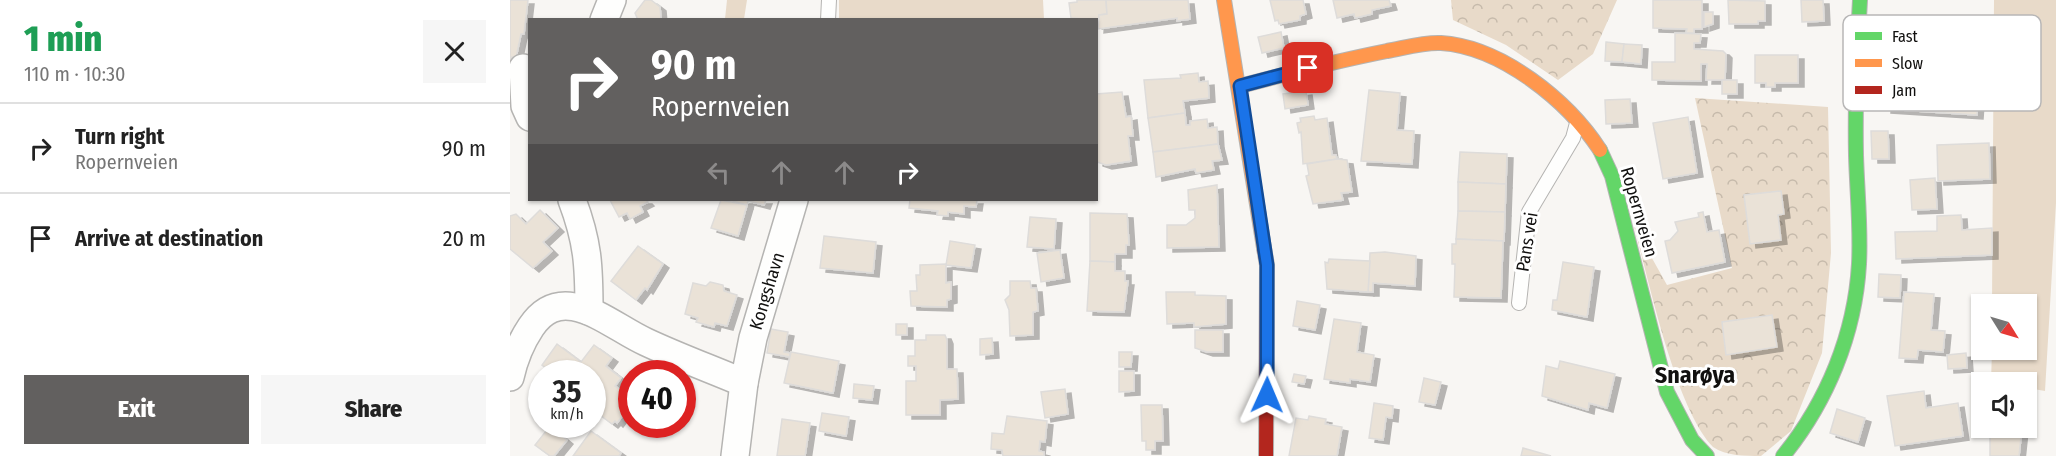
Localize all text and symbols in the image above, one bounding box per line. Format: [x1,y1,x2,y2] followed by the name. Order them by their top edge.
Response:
[1843,15,2041,111] legend
[24,17,102,61] text: 1 min
[423,20,486,83] button: close
[1892,27,1919,46] text: Fast
[651,40,736,90] text: 90 m
[552,42,630,120] icon: right
[1282,42,1333,93] pin
[1291,51,1324,84] icon: arrive
[1892,54,1923,73] text: Slow
[24,62,126,86] text: 110 m · 10:30
[1892,81,1917,100] text: Jam
[651,91,790,123] text: Ropernveien
[75,123,164,150] text: Turn right
[24,132,57,165] icon: right
[442,135,486,162] text: 90 m
[75,150,178,174] text: Ropernveien
[702,156,735,189] icon: left
[765,156,798,189] icon: ahead
[828,156,861,189] icon: ahead
[891,156,924,189] icon: right
[1616,164,1662,260] street label: Ropernveien
[1511,211,1543,273] street label: Pans vei
[24,222,57,255] icon: arrive
[75,225,263,252] text: Arrive at destination
[443,225,486,252] text: 20 m
[745,250,789,332] street label: Kongshavn
[1971,294,2037,360] north arrow
[1971,294,2037,438] map controls
[618,360,696,438] speed limit sign: 40
[1655,361,1735,389] district label: Snarøya
[1235,363,1299,427] position arrow
[1971,372,2037,438] button: sound
[553,374,581,410] text: 35
[24,375,249,444] button: Exit
[261,375,486,444] button: Share
[550,405,584,423] text: km/h

